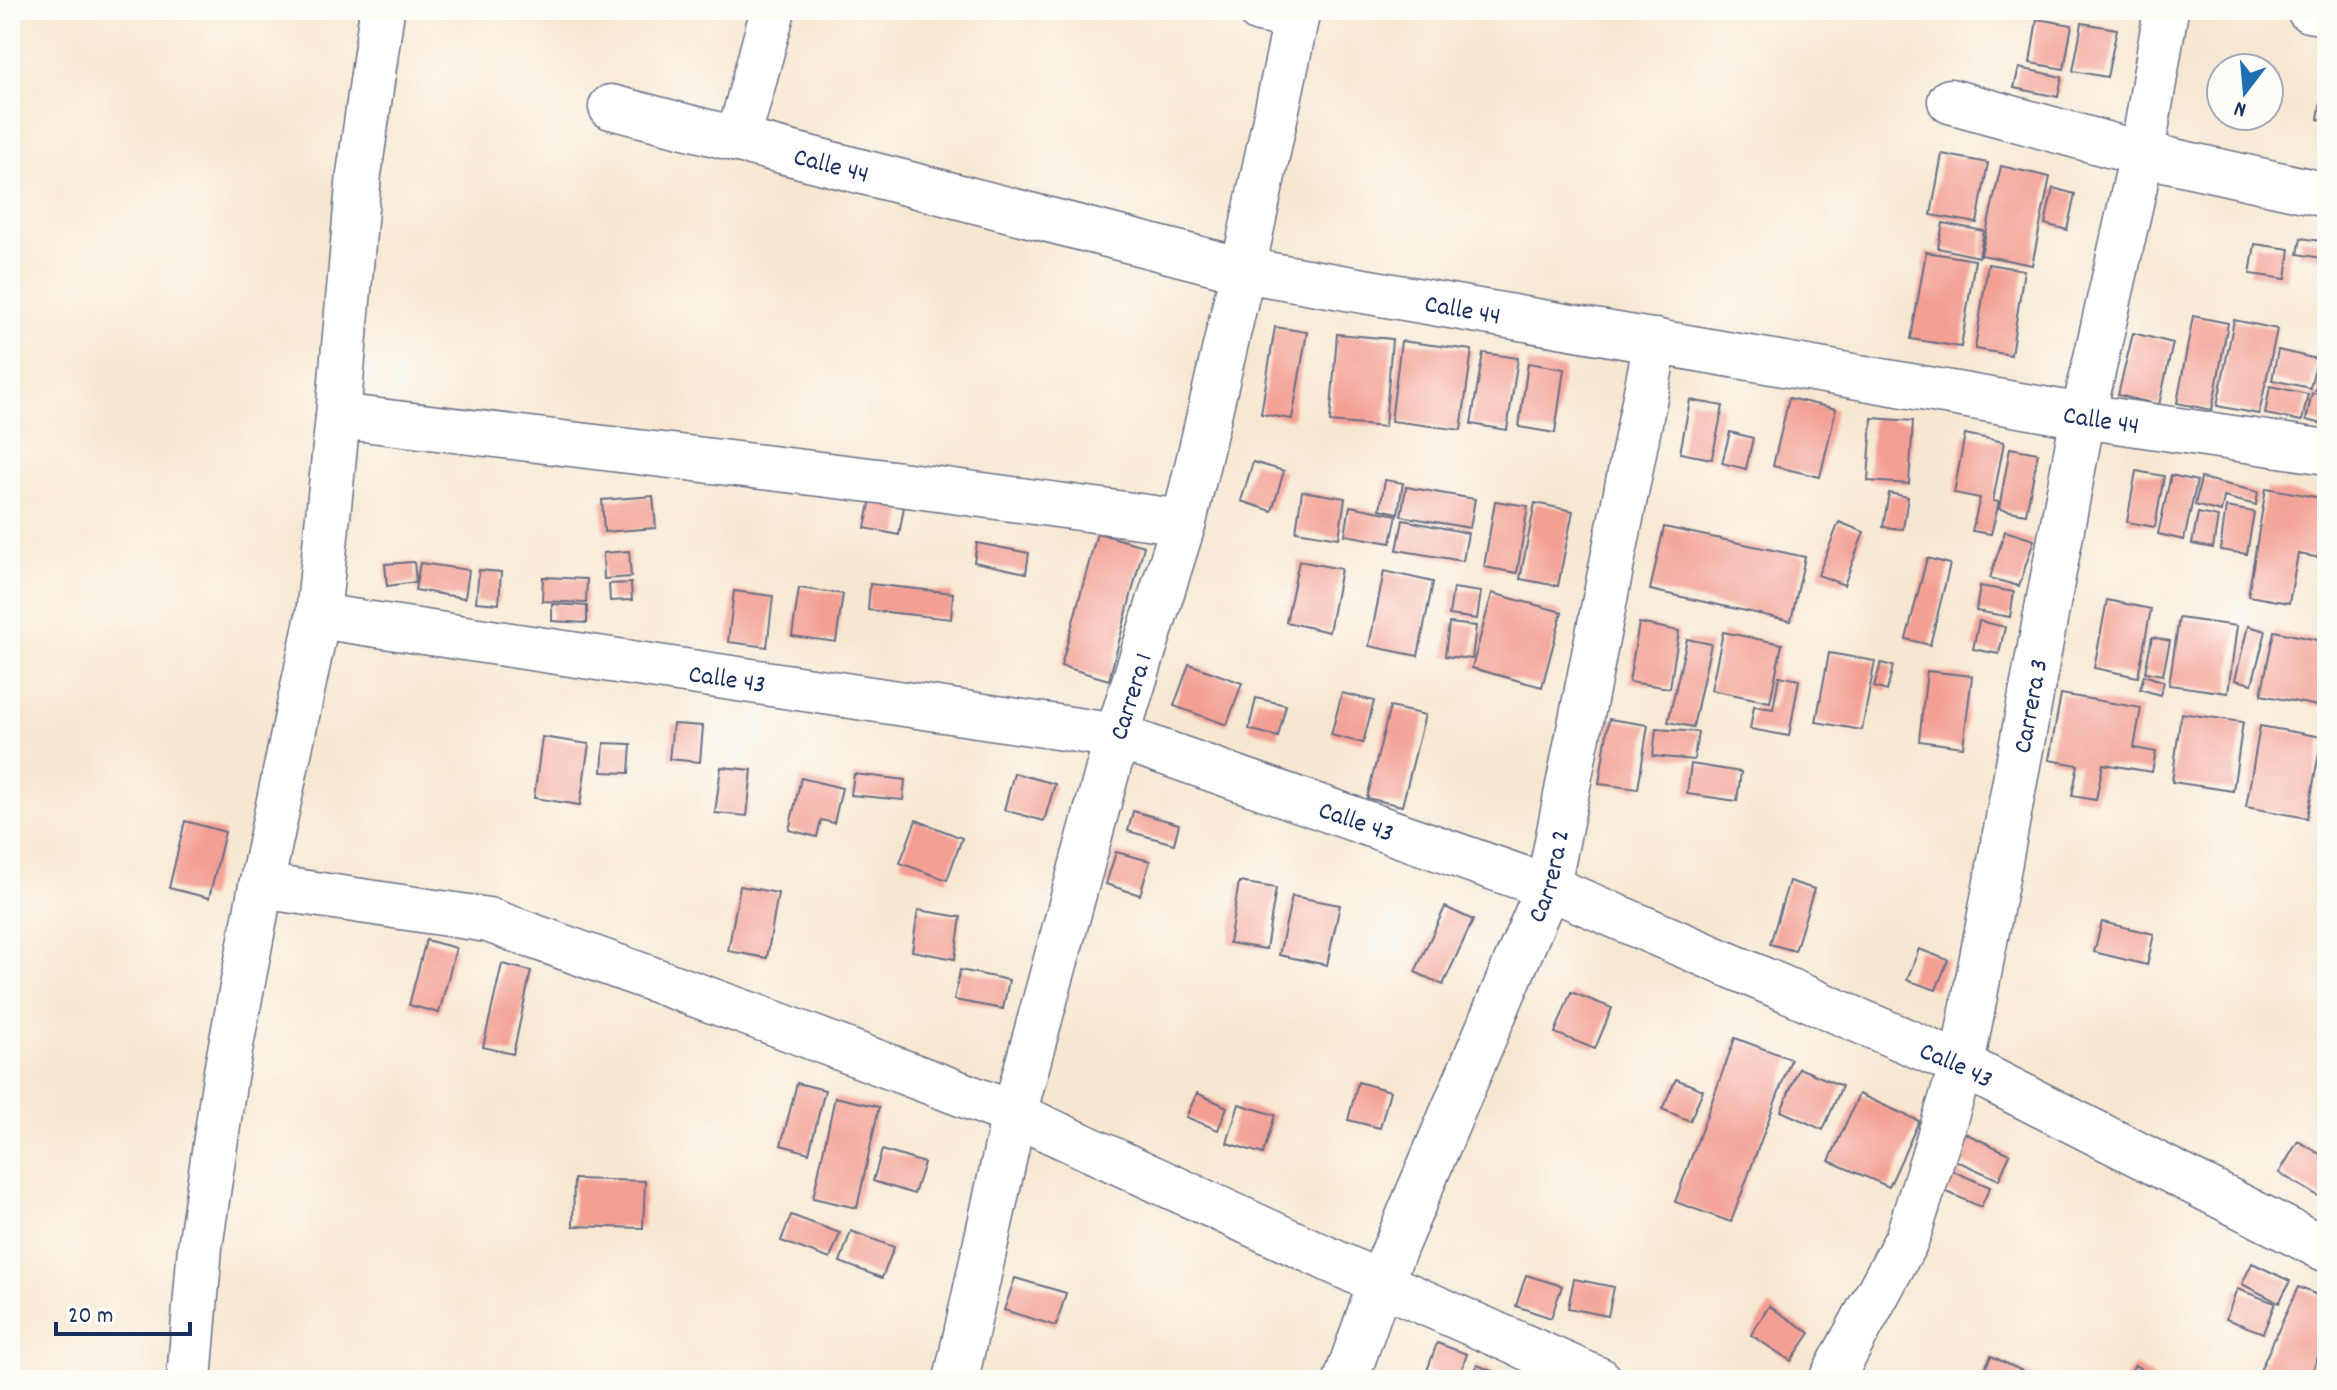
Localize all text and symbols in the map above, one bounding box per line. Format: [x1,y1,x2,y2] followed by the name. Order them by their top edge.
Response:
[2205,52,2285,132] north arrow
[2231,91,2250,124] text: N
[789,140,873,195] street label: Calle 44
[1422,287,1503,336] street label: Calle 44
[2060,398,2142,446] street label: Calle 44
[1102,649,1164,745] street label: Carrera 1
[2005,656,2059,757] street label: Carrera 3
[686,657,768,705] street label: Calle 43
[1313,793,1398,854] street label: Calle 43
[1520,827,1581,929] street label: Carrera 2
[1913,1034,1999,1100] street label: Calle 43
[56,1286,190,1336] scale bar
[68,1300,114,1334] text: 20 m

